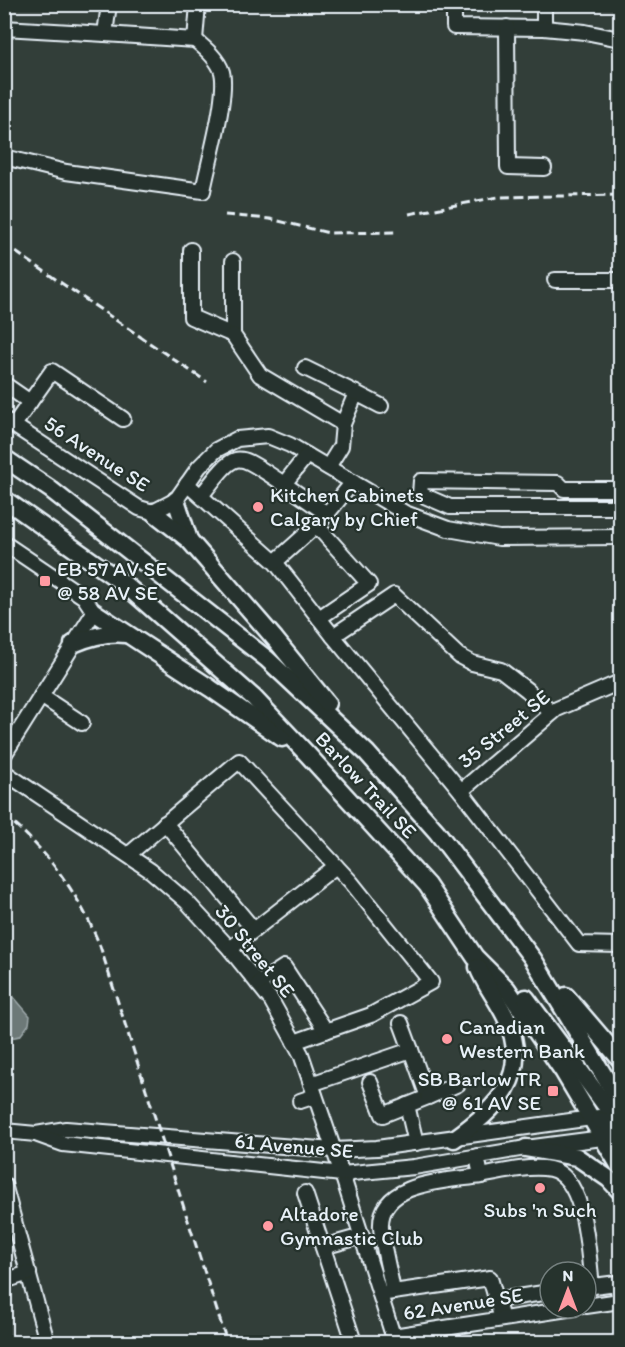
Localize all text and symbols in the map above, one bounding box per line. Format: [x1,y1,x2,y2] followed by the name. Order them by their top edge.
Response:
[40,410,155,497] street label: 56 Avenue SE
[270,482,424,531] place label: Kitchen Cabinets Calgary by Chief
[251,500,265,514] marker: Kitchen Cabinets Calgary by Chief
[57,556,167,605] place label: EB 57 AV SE @ 58 AV SE
[38,574,52,588] marker: EB 57 AV SE @ 58 AV SE
[453,684,555,773] street label: 35 Street SE
[310,726,422,843] street label: Barlow Trail SE
[210,899,301,1002] street label: 30 Street SE
[459,1014,585,1063] place label: Canadian Western Bank
[440,1032,454,1046] marker: Canadian Western Bank
[418,1066,541,1115] place label: SB Barlow TR @ 61 AV SE
[546,1084,560,1098] marker: SB Barlow TR @ 61 AV SE
[233,1128,355,1163] street label: 61 Avenue SE
[533,1181,547,1195] marker: Subs 'n Such
[484,1197,597,1222] place label: Subs 'n Such
[280,1201,423,1250] place label: Altadore Gymnastic Club
[261,1219,275,1233] marker: Altadore Gymnastic Club
[538,1260,598,1320] north arrow
[563,1266,573,1285] text: N
[401,1282,524,1325] street label: 62 Avenue SE

